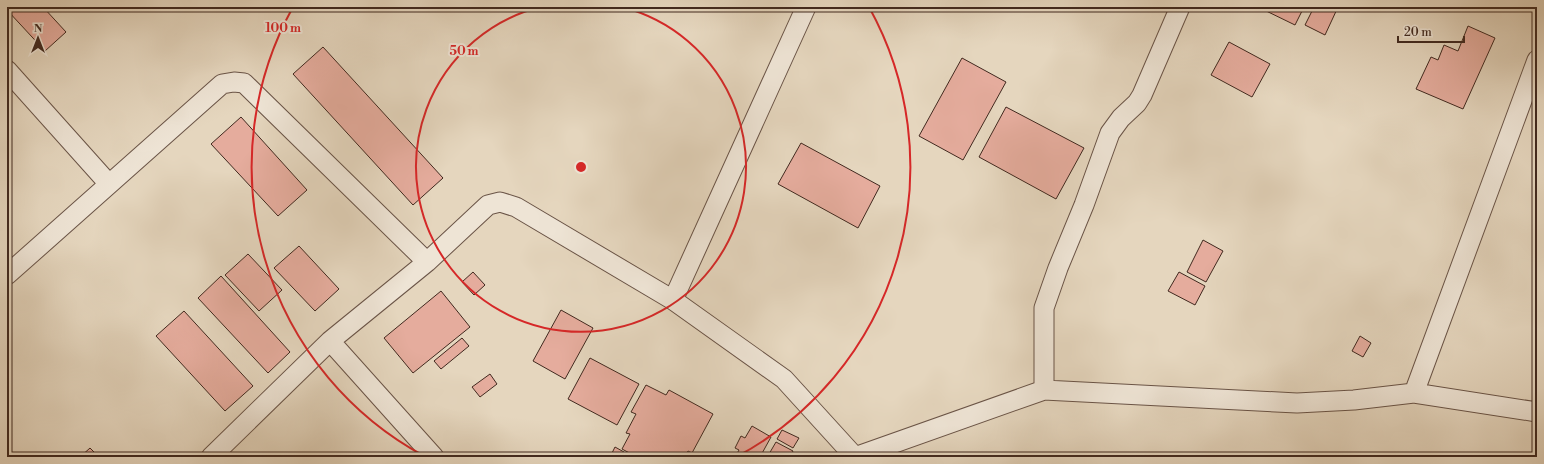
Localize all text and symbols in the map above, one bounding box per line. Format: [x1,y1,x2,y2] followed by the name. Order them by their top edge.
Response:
[18,18,58,58] north arrow
[1398,18,1464,44] scale bar
[265,21,301,36] text: 100 m
[34,22,43,36] text: N
[1404,25,1432,40] text: 20 m
[449,44,479,59] text: 50 m
[574,160,588,174] centre of rings

